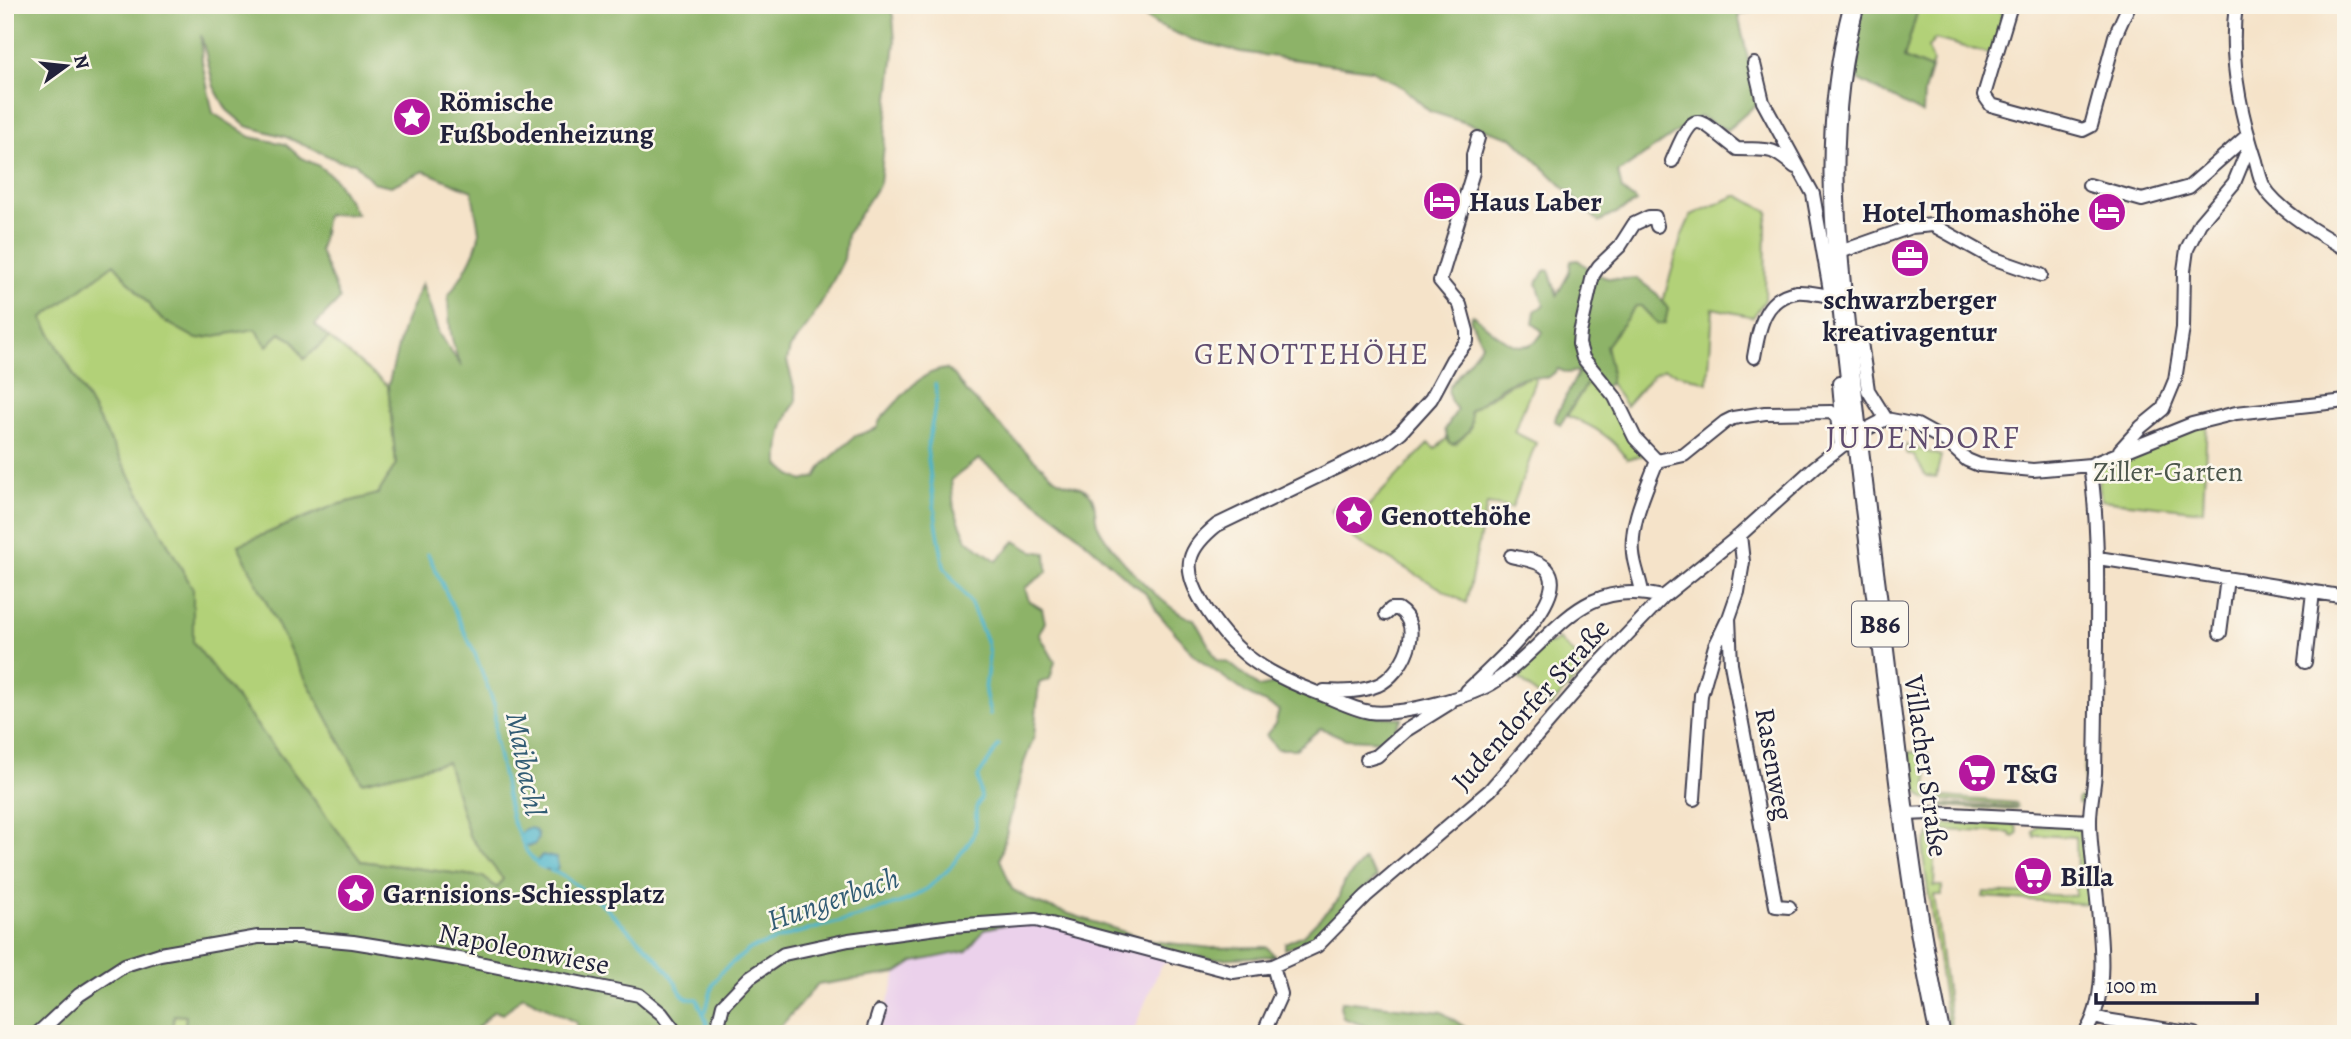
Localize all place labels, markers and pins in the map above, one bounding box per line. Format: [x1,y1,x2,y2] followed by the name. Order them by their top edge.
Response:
[439,83,654,153] place label: Römische Fußbodenheizung
[391,96,433,138] place icon: Römische Fußbodenheizung
[1421,180,1463,222] hotel icon: Haus Laber
[1469,183,1602,221] place label: Haus Laber
[2086,191,2128,233] hotel icon: Hotel Thomashöhe
[1862,194,2080,232] place label: Hotel Thomashöhe
[1889,237,1931,279] office icon: schwarzberger kreativagentur
[1823,281,1998,351] place label: schwarzberger kreativagentur
[1333,494,1375,536] place icon: Genottehöhe
[1381,497,1531,535] place label: Genottehöhe
[1956,752,1998,794] supermarket icon: T&G
[2004,755,2058,793] place label: T&G
[2012,855,2054,897] supermarket icon: Billa
[2060,858,2114,896] place label: Billa
[335,872,377,914] place icon: Garnisions-Schiessplatz
[383,875,665,913] place label: Garnisions-Schiessplatz

